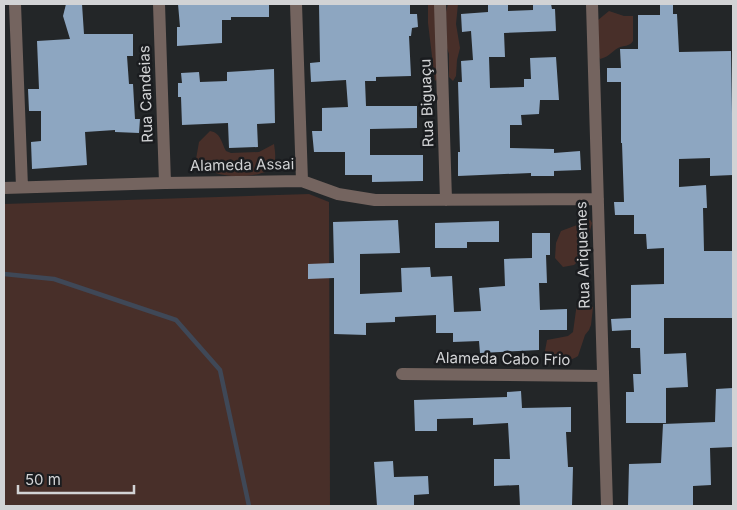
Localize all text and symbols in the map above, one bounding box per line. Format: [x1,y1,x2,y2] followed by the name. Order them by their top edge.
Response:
[134,45,157,143] street label: Rua Candeias
[415,58,438,148] street label: Rua Biguaçu
[190,154,294,175] street label: Alameda Assai
[571,201,594,309] street label: Rua Ariquemes
[435,348,571,369] street label: Alameda Cabo Frio
[18,462,134,494] scale bar
[25,470,61,489] text: 50 m

